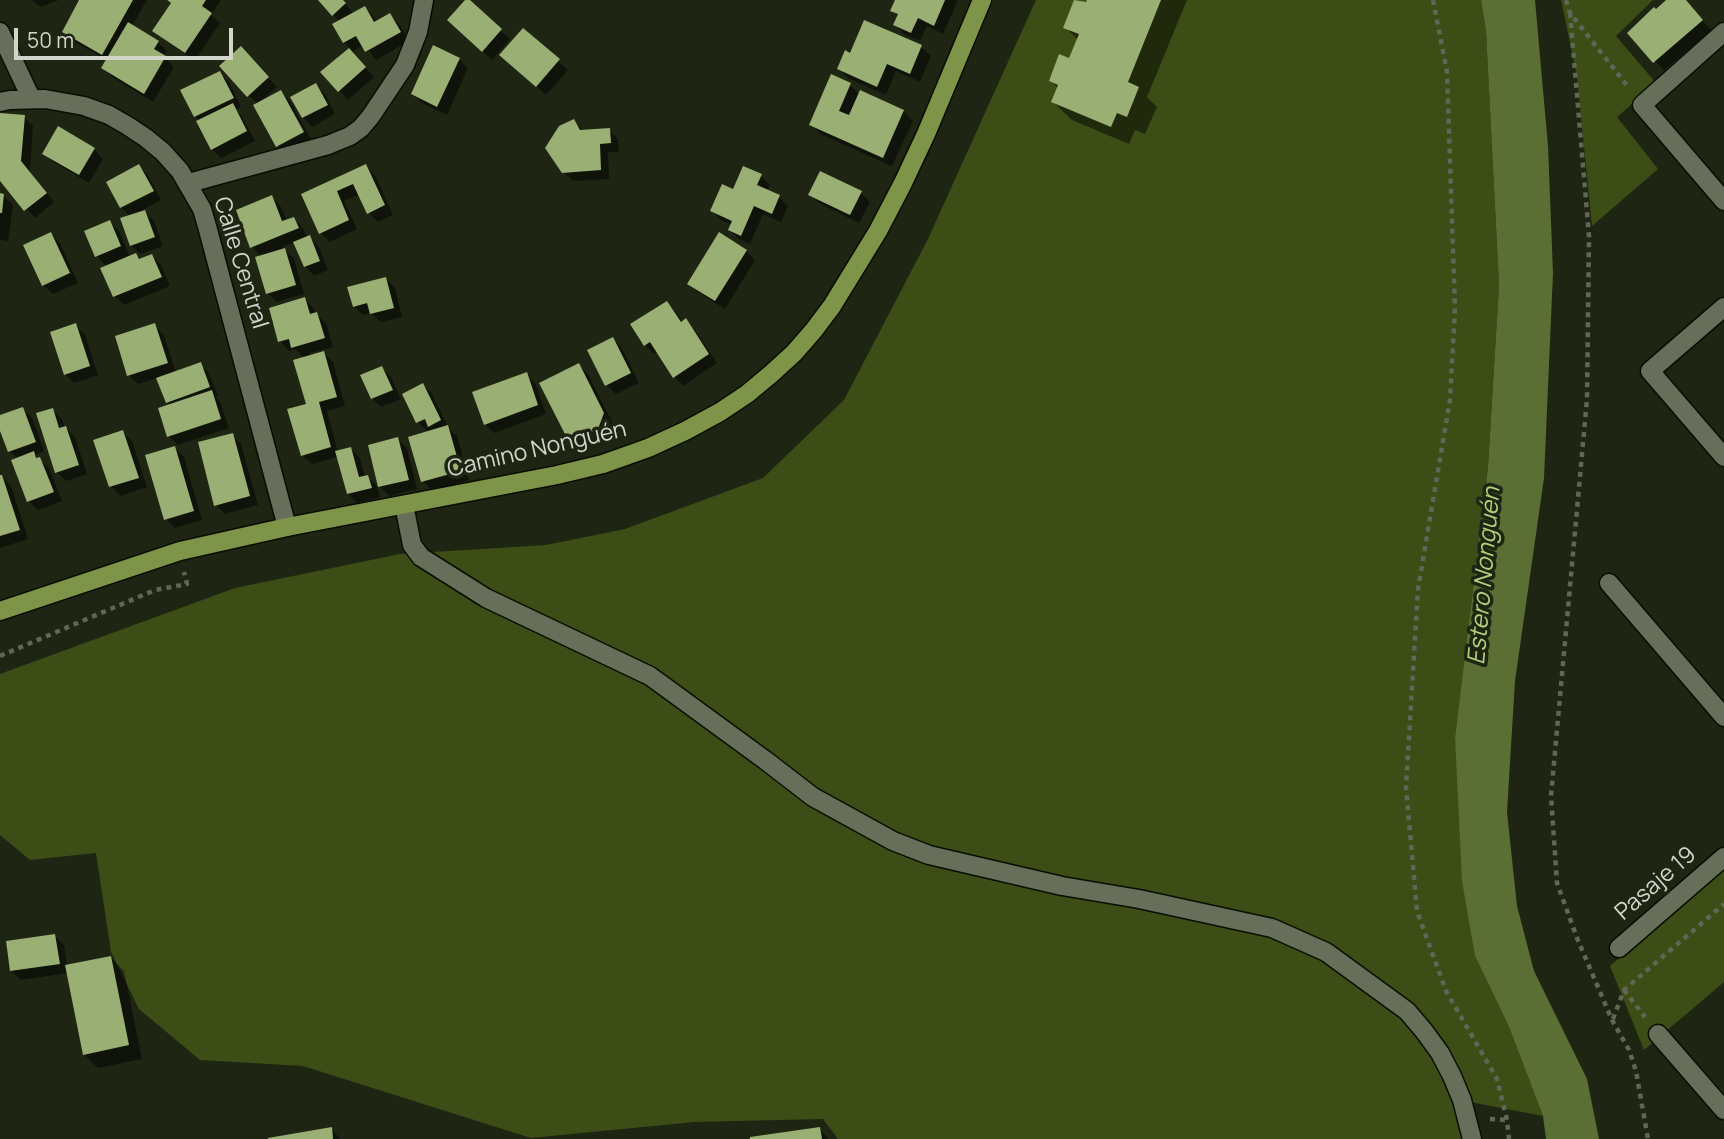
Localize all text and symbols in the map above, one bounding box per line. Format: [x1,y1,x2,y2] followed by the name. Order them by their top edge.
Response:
[18,14,236,58] scale bar
[27,26,74,54] text: 50 m
[207,194,273,332] street label: Calle Central
[445,416,629,484] street label: Camino Nonguén
[1463,486,1507,666] water label: Estero Nonguén
[1610,841,1702,927] street label: Pasaje 19

